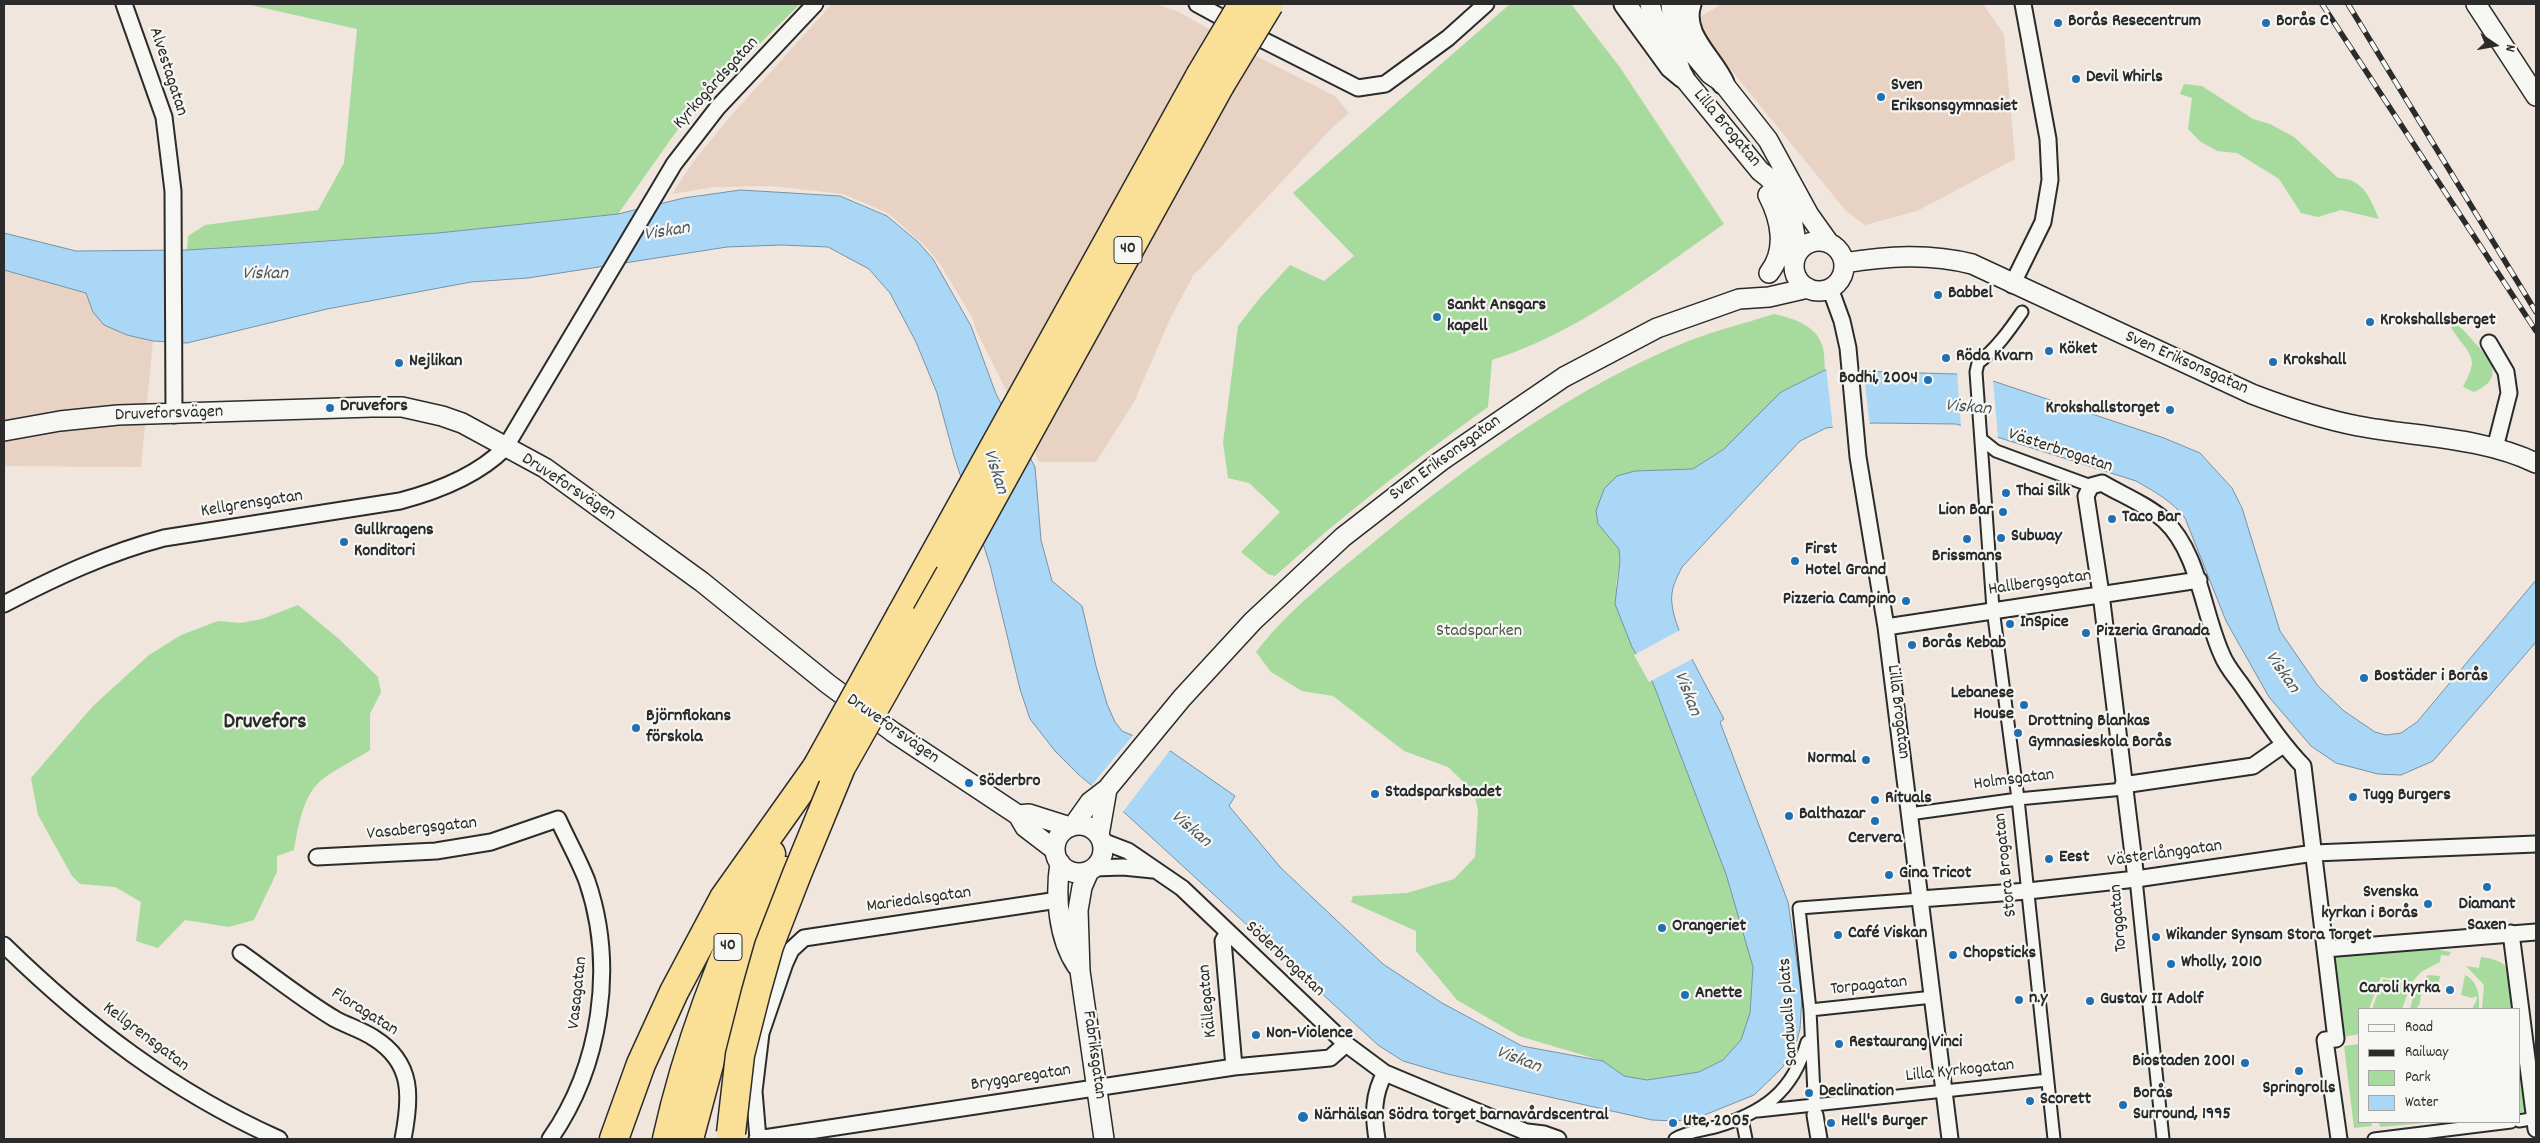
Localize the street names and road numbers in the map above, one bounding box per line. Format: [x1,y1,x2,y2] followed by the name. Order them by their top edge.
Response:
[143,25,191,119] street label: Alvestagatan
[670,33,764,135] street label: Kyrkogårdsgatan
[1687,86,1765,172] street label: Lilla Brogatan
[1114,236,1142,264] road number: 40
[2121,327,2251,401] street label: Sven Eriksonsgatan
[114,402,224,428] street label: Druveforsvägen
[1386,411,1506,507] street label: Sven Eriksonsgatan
[2005,425,2115,479] street label: Västerbrogatan
[517,449,619,527] street label: Druveforsvägen
[199,486,305,524] street label: Kellgrensgatan
[1987,566,2093,602] street label: Hallbergsgatan
[1881,664,1913,760] street label: Lilla Brogatan
[841,690,943,770] street label: Druveforsvägen
[1972,765,2056,797] street label: Holmsgatan
[1991,812,2023,918] street label: Stora Brogatan
[366,813,478,847] street label: Vasabergsgatan
[2106,836,2224,874] street label: Västerlånggatan
[865,883,973,919] street label: Mariedalsgatan
[2106,883,2134,953] street label: Torggatan
[1240,918,1328,1002] street label: Söderbrogatan
[714,934,742,960] road number: 40
[564,956,594,1030] street label: Vasagatan
[1775,957,1805,1067] street label: Sandwalls plats
[1195,963,1223,1039] street label: Källegatan
[1830,972,1908,1002] street label: Torpagatan
[326,984,402,1042] street label: Floragatan
[97,998,193,1078] street label: Kellgrensgatan
[1076,1009,1110,1101] street label: Fabriksgatan
[1905,1056,2015,1088] street label: Lilla Kyrkogatan
[969,1060,1073,1098] street label: Bryggaregatan

